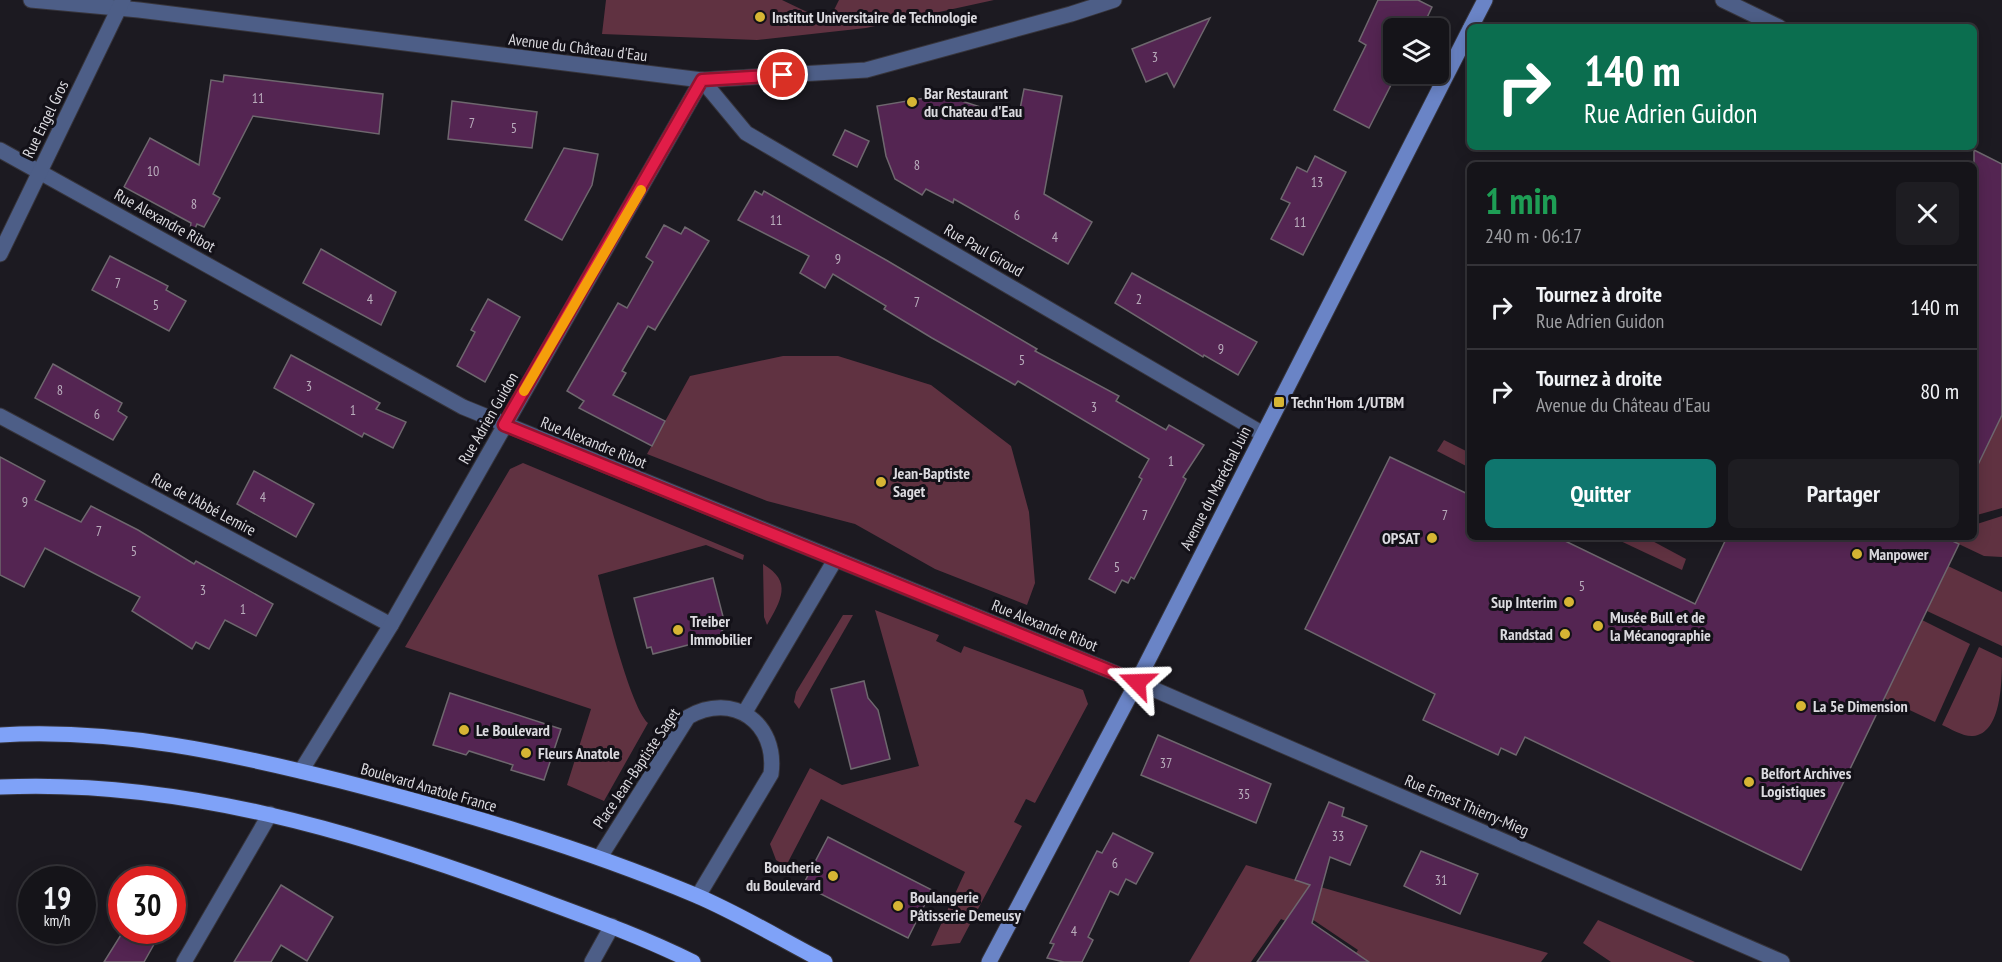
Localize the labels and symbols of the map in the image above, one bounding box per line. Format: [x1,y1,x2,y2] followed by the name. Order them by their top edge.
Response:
[772,7,978,27] place label: Institut Universitaire de Technologie
[753,10,767,24] marker: Institut Universitaire de Technologie
[508,29,649,65] street label: Avenue du Château d'Eau
[1152,48,1158,66] house number: 3
[757,49,808,100] pin
[18,77,72,161] street label: Rue Engel Gros
[924,83,1022,121] place label: Bar Restaurant du Chateau d'Eau
[252,89,264,107] house number: 11
[905,95,919,109] marker: Bar Restaurant du Chateau d'Eau
[469,114,475,132] house number: 7
[511,119,517,137] house number: 5
[914,156,920,174] house number: 8
[147,162,159,180] house number: 10
[1311,173,1323,191] house number: 13
[111,184,220,256] street label: Rue Alexandre Ribot
[191,195,197,213] house number: 8
[1014,206,1020,224] house number: 6
[770,211,782,229] house number: 11
[1294,213,1306,231] house number: 11
[941,219,1027,281] street label: Rue Paul Giroud
[1052,228,1059,246] house number: 4
[835,250,841,268] house number: 9
[115,274,121,292] house number: 7
[367,290,374,308] house number: 4
[1136,290,1142,308] house number: 2
[914,293,920,311] house number: 7
[153,296,159,314] house number: 5
[1218,340,1224,358] house number: 9
[1019,351,1025,369] house number: 5
[454,369,522,467] street label: Rue Adrien Guidon
[306,377,312,395] house number: 3
[57,381,63,399] house number: 8
[1291,392,1404,412] place label: Techn'Hom 1/UTBM
[1272,395,1286,409] marker: Techn'Hom 1/UTBM
[1091,398,1097,416] house number: 3
[350,401,356,419] house number: 1
[94,405,100,423] house number: 6
[538,412,650,473] street label: Rue Alexandre Ribot
[1175,423,1255,553] street label: Avenue du Maréchal Juin
[1168,452,1174,470] house number: 1
[892,463,970,501] place label: Jean-Baptiste Saget
[148,468,260,540] street label: Rue de l'Abbé Lemire
[874,475,888,489] marker: Jean-Baptiste Saget
[260,488,267,506] house number: 4
[22,493,28,511] house number: 9
[1142,506,1148,524] house number: 7
[1442,506,1448,524] house number: 7
[96,522,102,540] house number: 7
[1382,528,1420,548] place label: OPSAT
[1425,531,1439,545] marker: OPSAT
[131,542,137,560] house number: 5
[1869,544,1929,564] place label: Manpower
[1850,547,1864,561] marker: Manpower
[1114,558,1120,576] house number: 5
[1579,577,1585,595] house number: 5
[200,581,206,599] house number: 3
[1491,592,1557,612] place label: Sup Interim
[989,595,1101,656] street label: Rue Alexandre Ribot
[1562,595,1576,609] marker: Sup Interim
[240,600,246,618] house number: 1
[1610,607,1711,645] place label: Musée Bull et de la Mécanographie
[690,611,752,649] place label: Treiber Immobilier
[1591,619,1605,633] marker: Musée Bull et de la Mécanographie
[671,623,685,637] marker: Treiber Immobilier
[1500,624,1553,644] place label: Randstad
[1558,627,1572,641] marker: Randstad
[1105,650,1169,714] position arrow
[1813,696,1908,716] place label: La 5e Dimension
[1794,699,1808,713] marker: La 5e Dimension
[588,703,684,832] street label: Place Jean-Baptiste Saget
[476,720,550,740] place label: Le Boulevard
[457,723,471,737] marker: Le Boulevard
[538,743,620,763] place label: Fleurs Anatole
[519,746,533,760] marker: Fleurs Anatole
[1160,754,1172,772] house number: 37
[359,758,499,816] street label: Boulevard Anatole France
[1761,763,1852,801] place label: Belfort Archives Logistiques
[1402,770,1532,840] street label: Rue Ernest Thierry-Mieg
[1742,775,1756,789] marker: Belfort Archives Logistiques
[1238,785,1250,803] house number: 35
[1332,827,1344,845] house number: 33
[1112,854,1118,872] house number: 6
[746,857,821,895] place label: Boucherie du Boulevard
[108,866,186,944] speed limit sign: 30
[826,869,840,883] marker: Boucherie du Boulevard
[1435,871,1447,889] house number: 31
[910,887,1021,925] place label: Boulangerie Pâtisserie Demeusy
[891,899,905,913] marker: Boulangerie Pâtisserie Demeusy
[1071,922,1078,940] house number: 4

